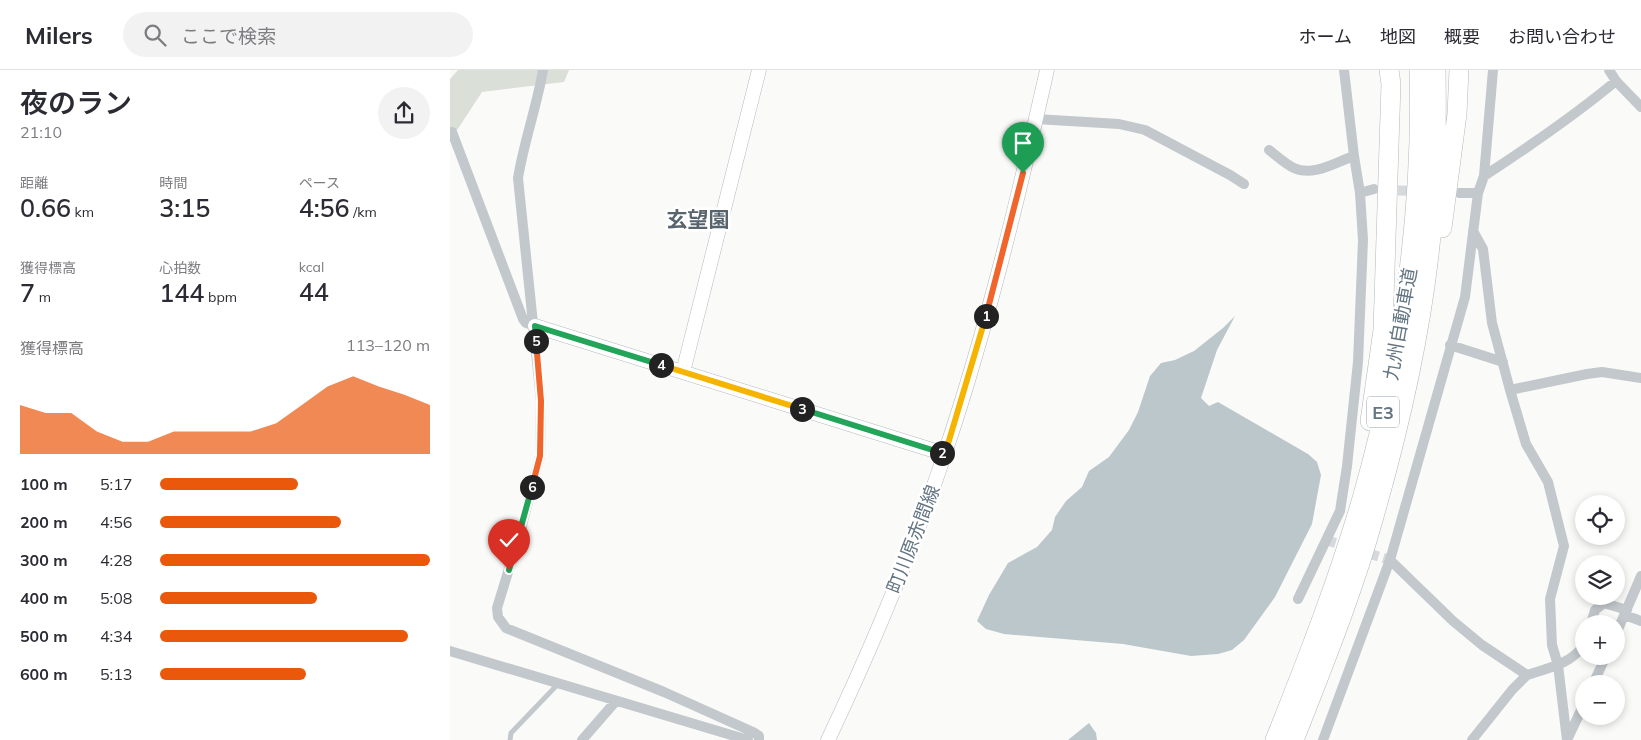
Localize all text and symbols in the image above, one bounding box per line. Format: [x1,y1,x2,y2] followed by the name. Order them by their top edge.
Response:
[123,12,473,57] search box
[25,20,93,50] text: Milers
[141,21,169,49] icon: search
[181,24,276,48] text: ここで検索
[1299,25,1352,48] text: ホーム
[1380,25,1416,48] text: 地図
[1444,25,1480,48] text: 概要
[1508,25,1616,48] text: お問い合わせ
[20,85,132,120] text: 夜のラン
[378,87,430,139] button: share
[20,122,62,142] text: 21:10
[1002,122,1044,173] pin
[1009,129,1037,157] icon: arrive
[20,174,48,192] text: 距離
[159,174,187,192] text: 時間
[299,174,340,192] text: ペース
[20,192,71,223] text: 0.66
[159,192,210,223] text: 3:15
[299,192,350,223] text: 4:56
[71,203,94,221] text: km
[350,203,377,221] text: /km
[667,206,730,232] district label: 玄望園
[299,258,324,276] text: kcal
[20,259,76,277] text: 獲得標高
[159,259,201,277] text: 心拍数
[1378,266,1422,382] street label: 九州自動車道
[299,276,329,307] text: 44
[20,277,35,308] text: 7
[159,277,204,308] text: 144
[35,288,51,306] text: m
[204,288,237,306] text: bpm
[974,304,998,328] pin: 1
[982,307,991,325] text: 1
[524,328,548,354] pin: 5
[532,332,541,350] text: 5
[346,335,430,355] text: 113–120 m
[20,338,84,358] text: 獲得標高
[648,352,674,378] pin: 4
[657,356,666,374] text: 4
[790,396,814,422] pin: 3
[1367,397,1399,428] road number: E3
[798,400,807,418] text: 3
[930,440,954,466] pin: 2
[938,444,947,462] text: 2
[20,474,68,494] text: 100 m
[100,474,132,494] text: 5:17
[520,474,544,500] pin: 6
[528,478,537,496] text: 6
[881,481,945,597] street label: 町川原赤間線
[1575,495,1625,725] map controls
[1575,495,1625,545] button: locate
[20,512,68,532] text: 200 m
[100,512,132,532] text: 4:56
[488,519,530,570] pin
[495,526,523,554] icon: check
[20,550,68,570] text: 300 m
[100,550,132,570] text: 4:28
[1575,555,1625,605] button: layers
[20,588,68,608] text: 400 m
[100,588,132,608] text: 5:08
[1575,615,1625,665] button: +
[20,626,68,646] text: 500 m
[100,626,132,646] text: 4:34
[20,664,68,684] text: 600 m
[100,664,132,684] text: 5:13
[1575,675,1625,725] button: −

